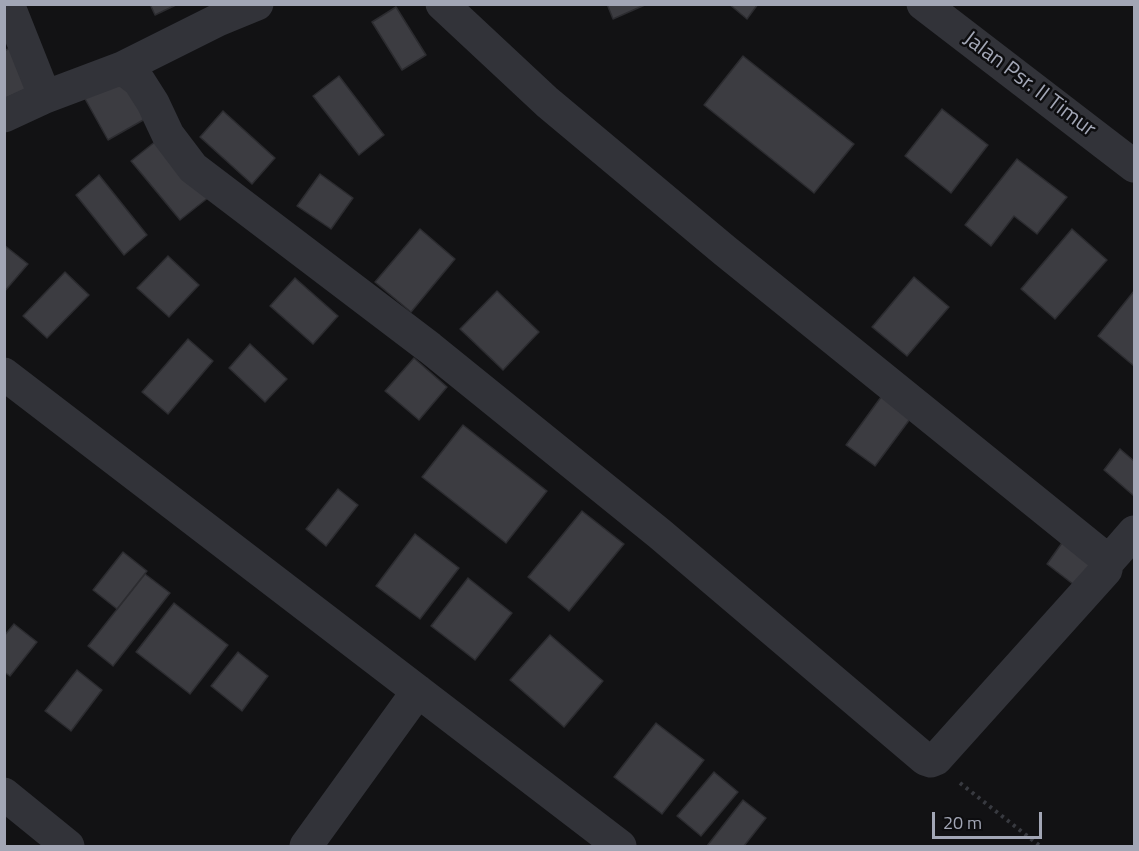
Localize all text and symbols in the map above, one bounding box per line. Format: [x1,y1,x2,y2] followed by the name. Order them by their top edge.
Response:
[958,27,1100,143] street label: Jalan Psr. II Timur
[935,800,1044,838] scale bar
[943,809,982,836] text: 20 m

